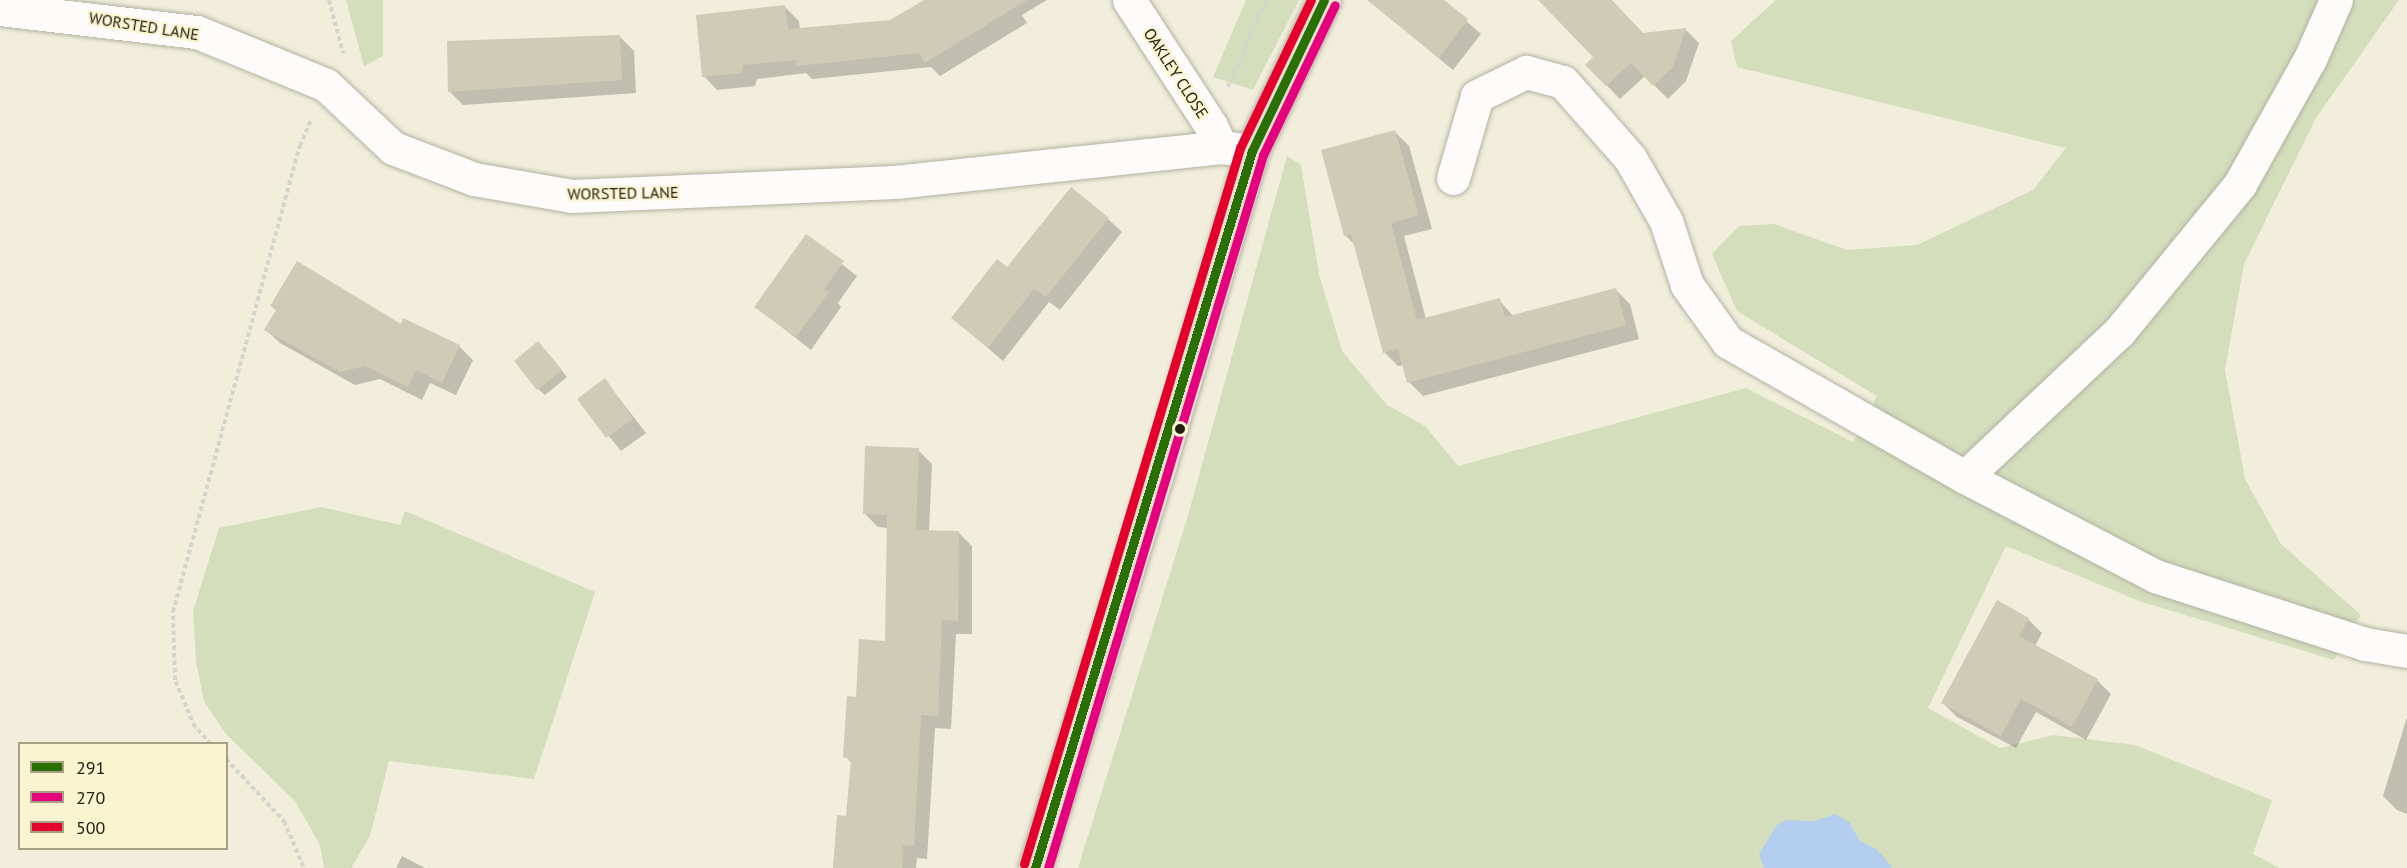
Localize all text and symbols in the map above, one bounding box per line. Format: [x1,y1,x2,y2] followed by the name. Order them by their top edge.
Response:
[88,8,200,44] street label: WORSTED LANE
[1140,24,1212,122] street label: OAKLEY CLOSE
[567,182,679,204] street label: WORSTED LANE
[1174,423,1186,435] unlabelled marker
[18,742,228,850] legend
[76,756,105,779] text: 291
[76,786,105,809] text: 270
[76,816,105,839] text: 500

